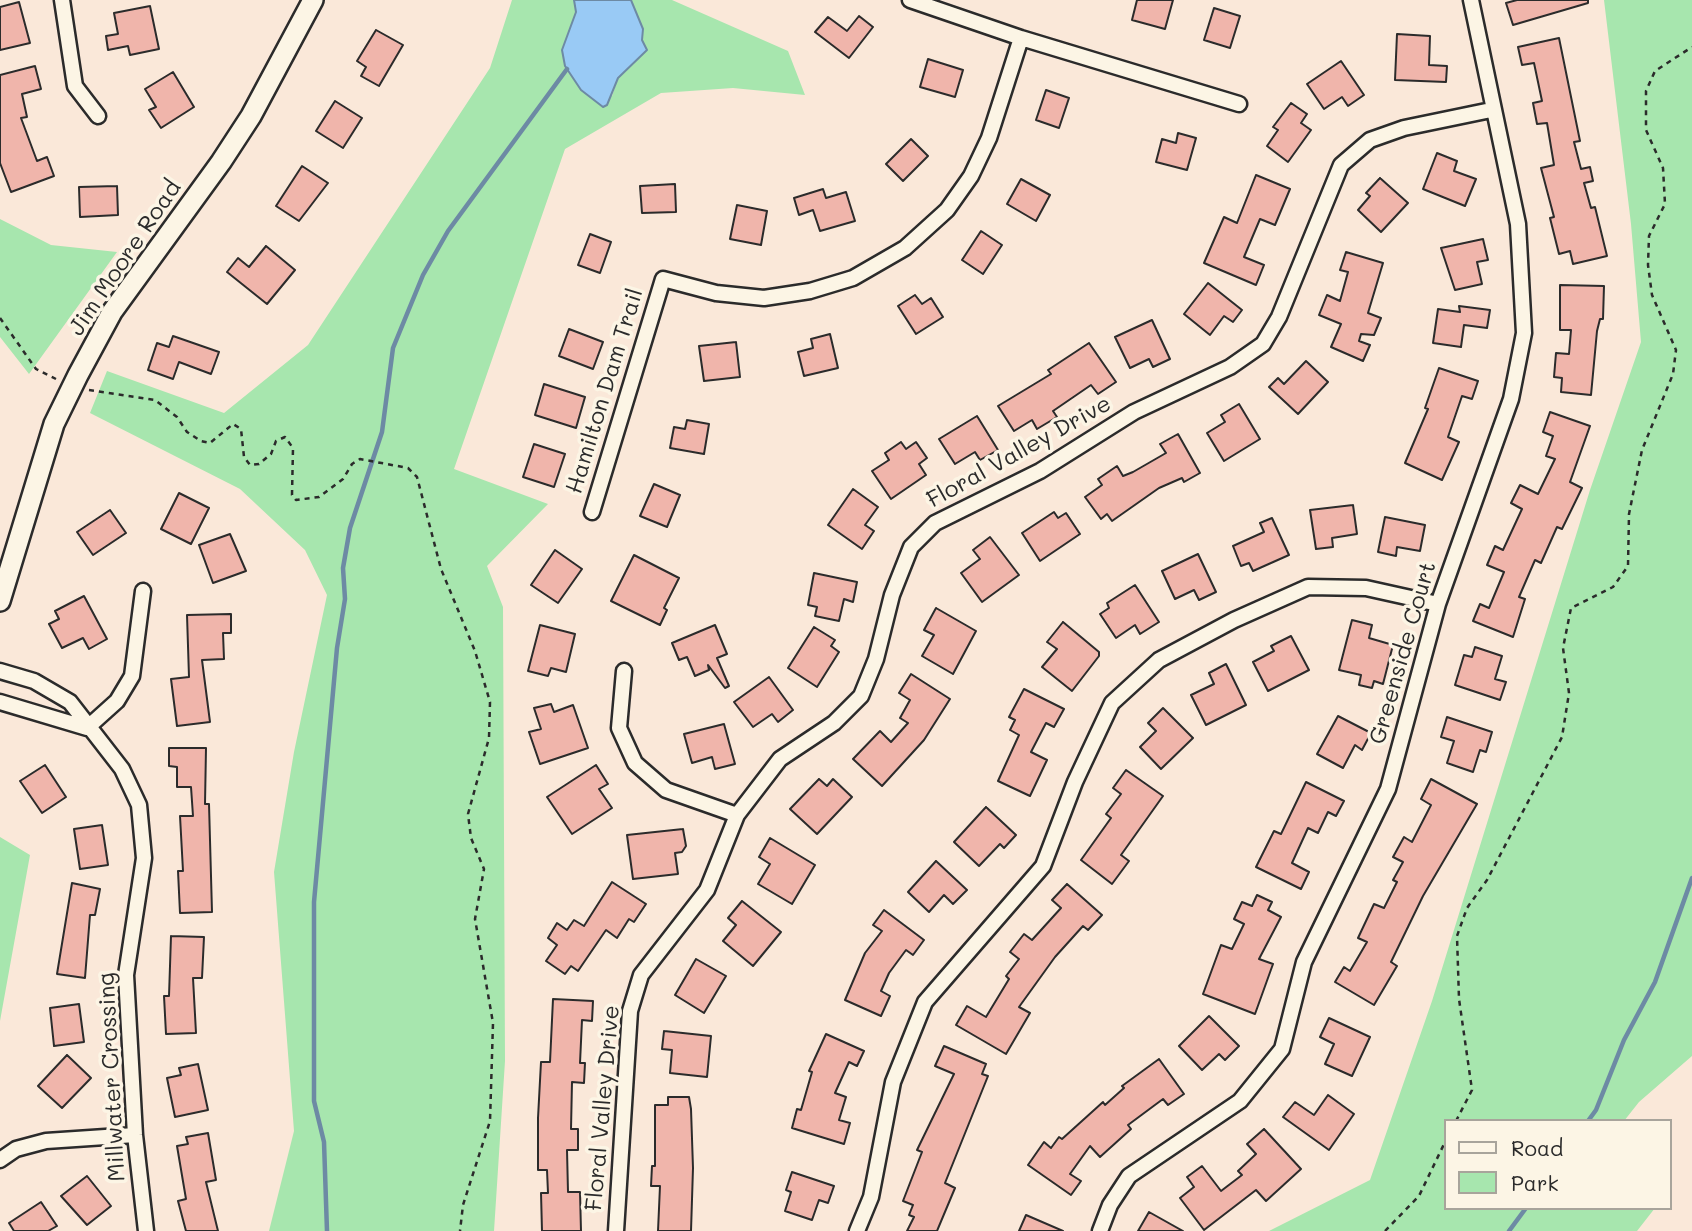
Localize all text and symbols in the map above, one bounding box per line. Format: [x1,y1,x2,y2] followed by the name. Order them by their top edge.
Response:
[63,175,187,341] street label: Jim Moore Road
[561,285,649,497] street label: Hamilton Dam Trail
[922,390,1116,514] street label: Floral Valley Drive
[1364,559,1442,747] street label: Greenside Court
[93,972,131,1182] street label: Millwater Crossing
[580,1004,626,1212] street label: Floral Valley Drive
[1444,1119,1671,1210] legend
[1511,1134,1563,1161] text: Road
[1511,1169,1559,1196] text: Park

